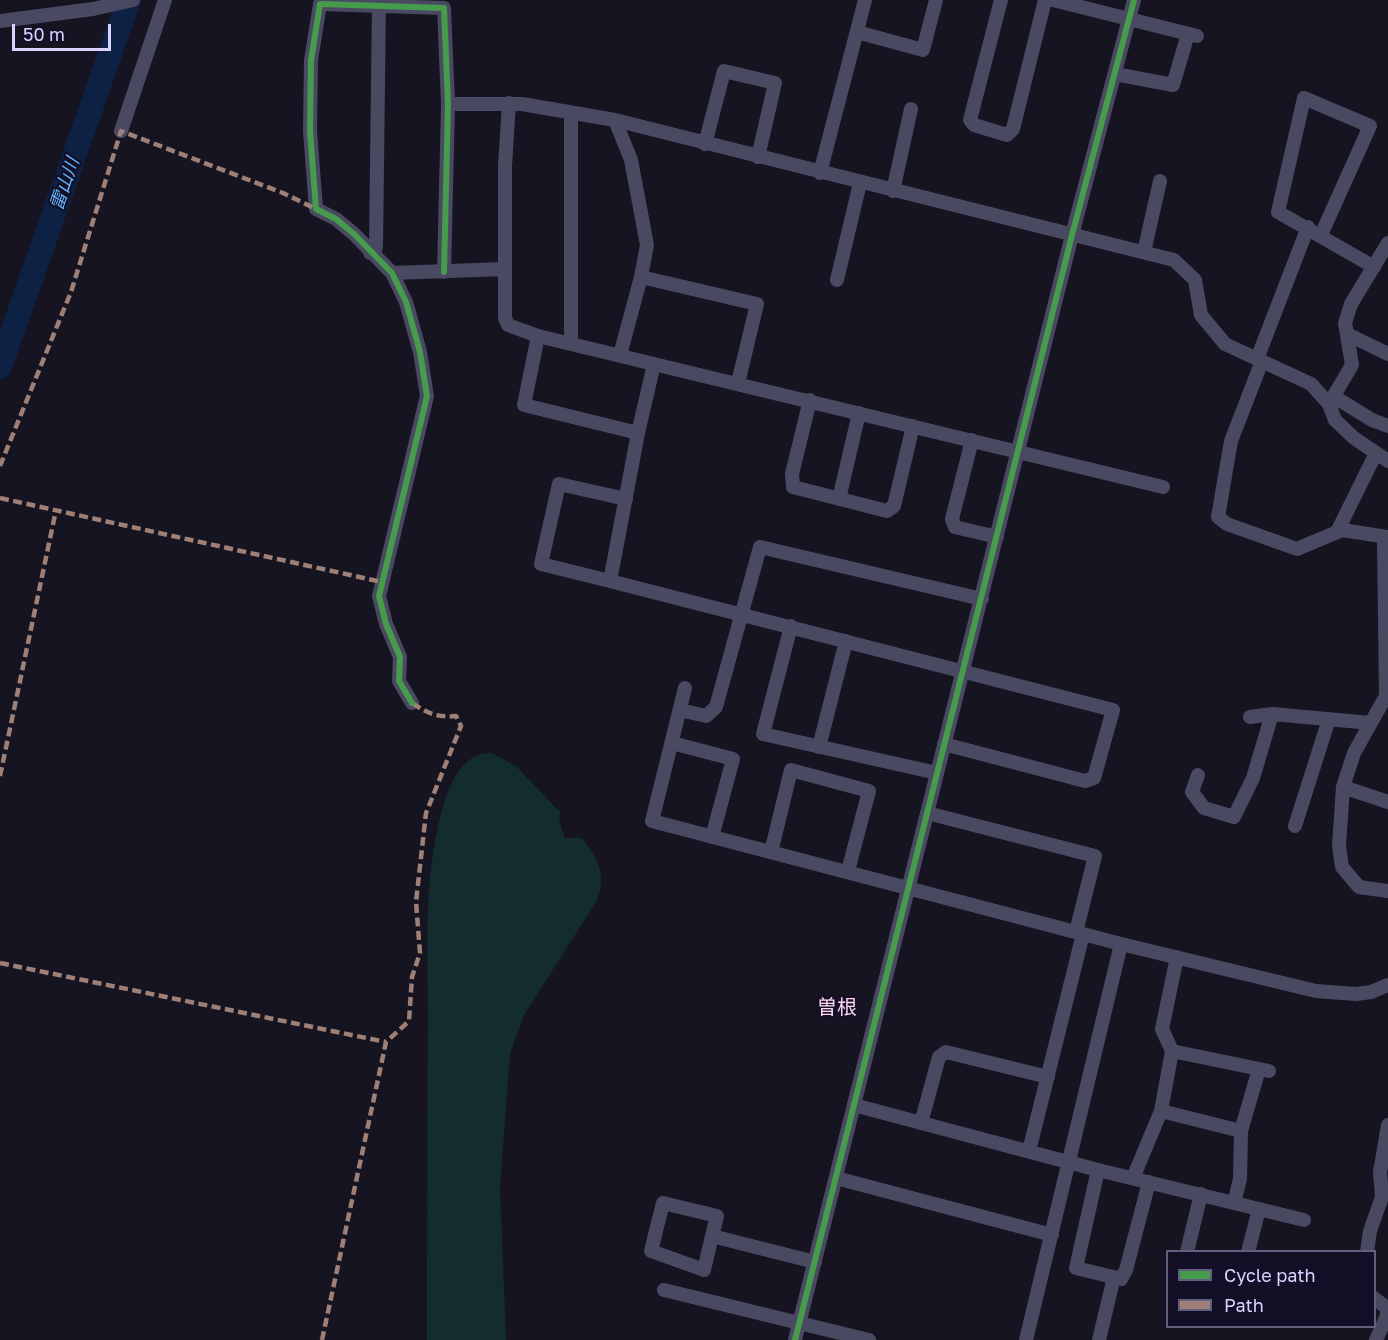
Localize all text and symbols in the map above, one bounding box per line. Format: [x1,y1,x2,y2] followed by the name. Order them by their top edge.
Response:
[15,12,114,50] scale bar
[23,23,65,45] text: 50 m
[46,155,84,213] water label: 雷山川
[817,996,857,1020] district label: 曽根
[1166,1250,1376,1328] legend
[1224,1264,1316,1286] text: Cycle path
[1224,1294,1264,1316] text: Path

